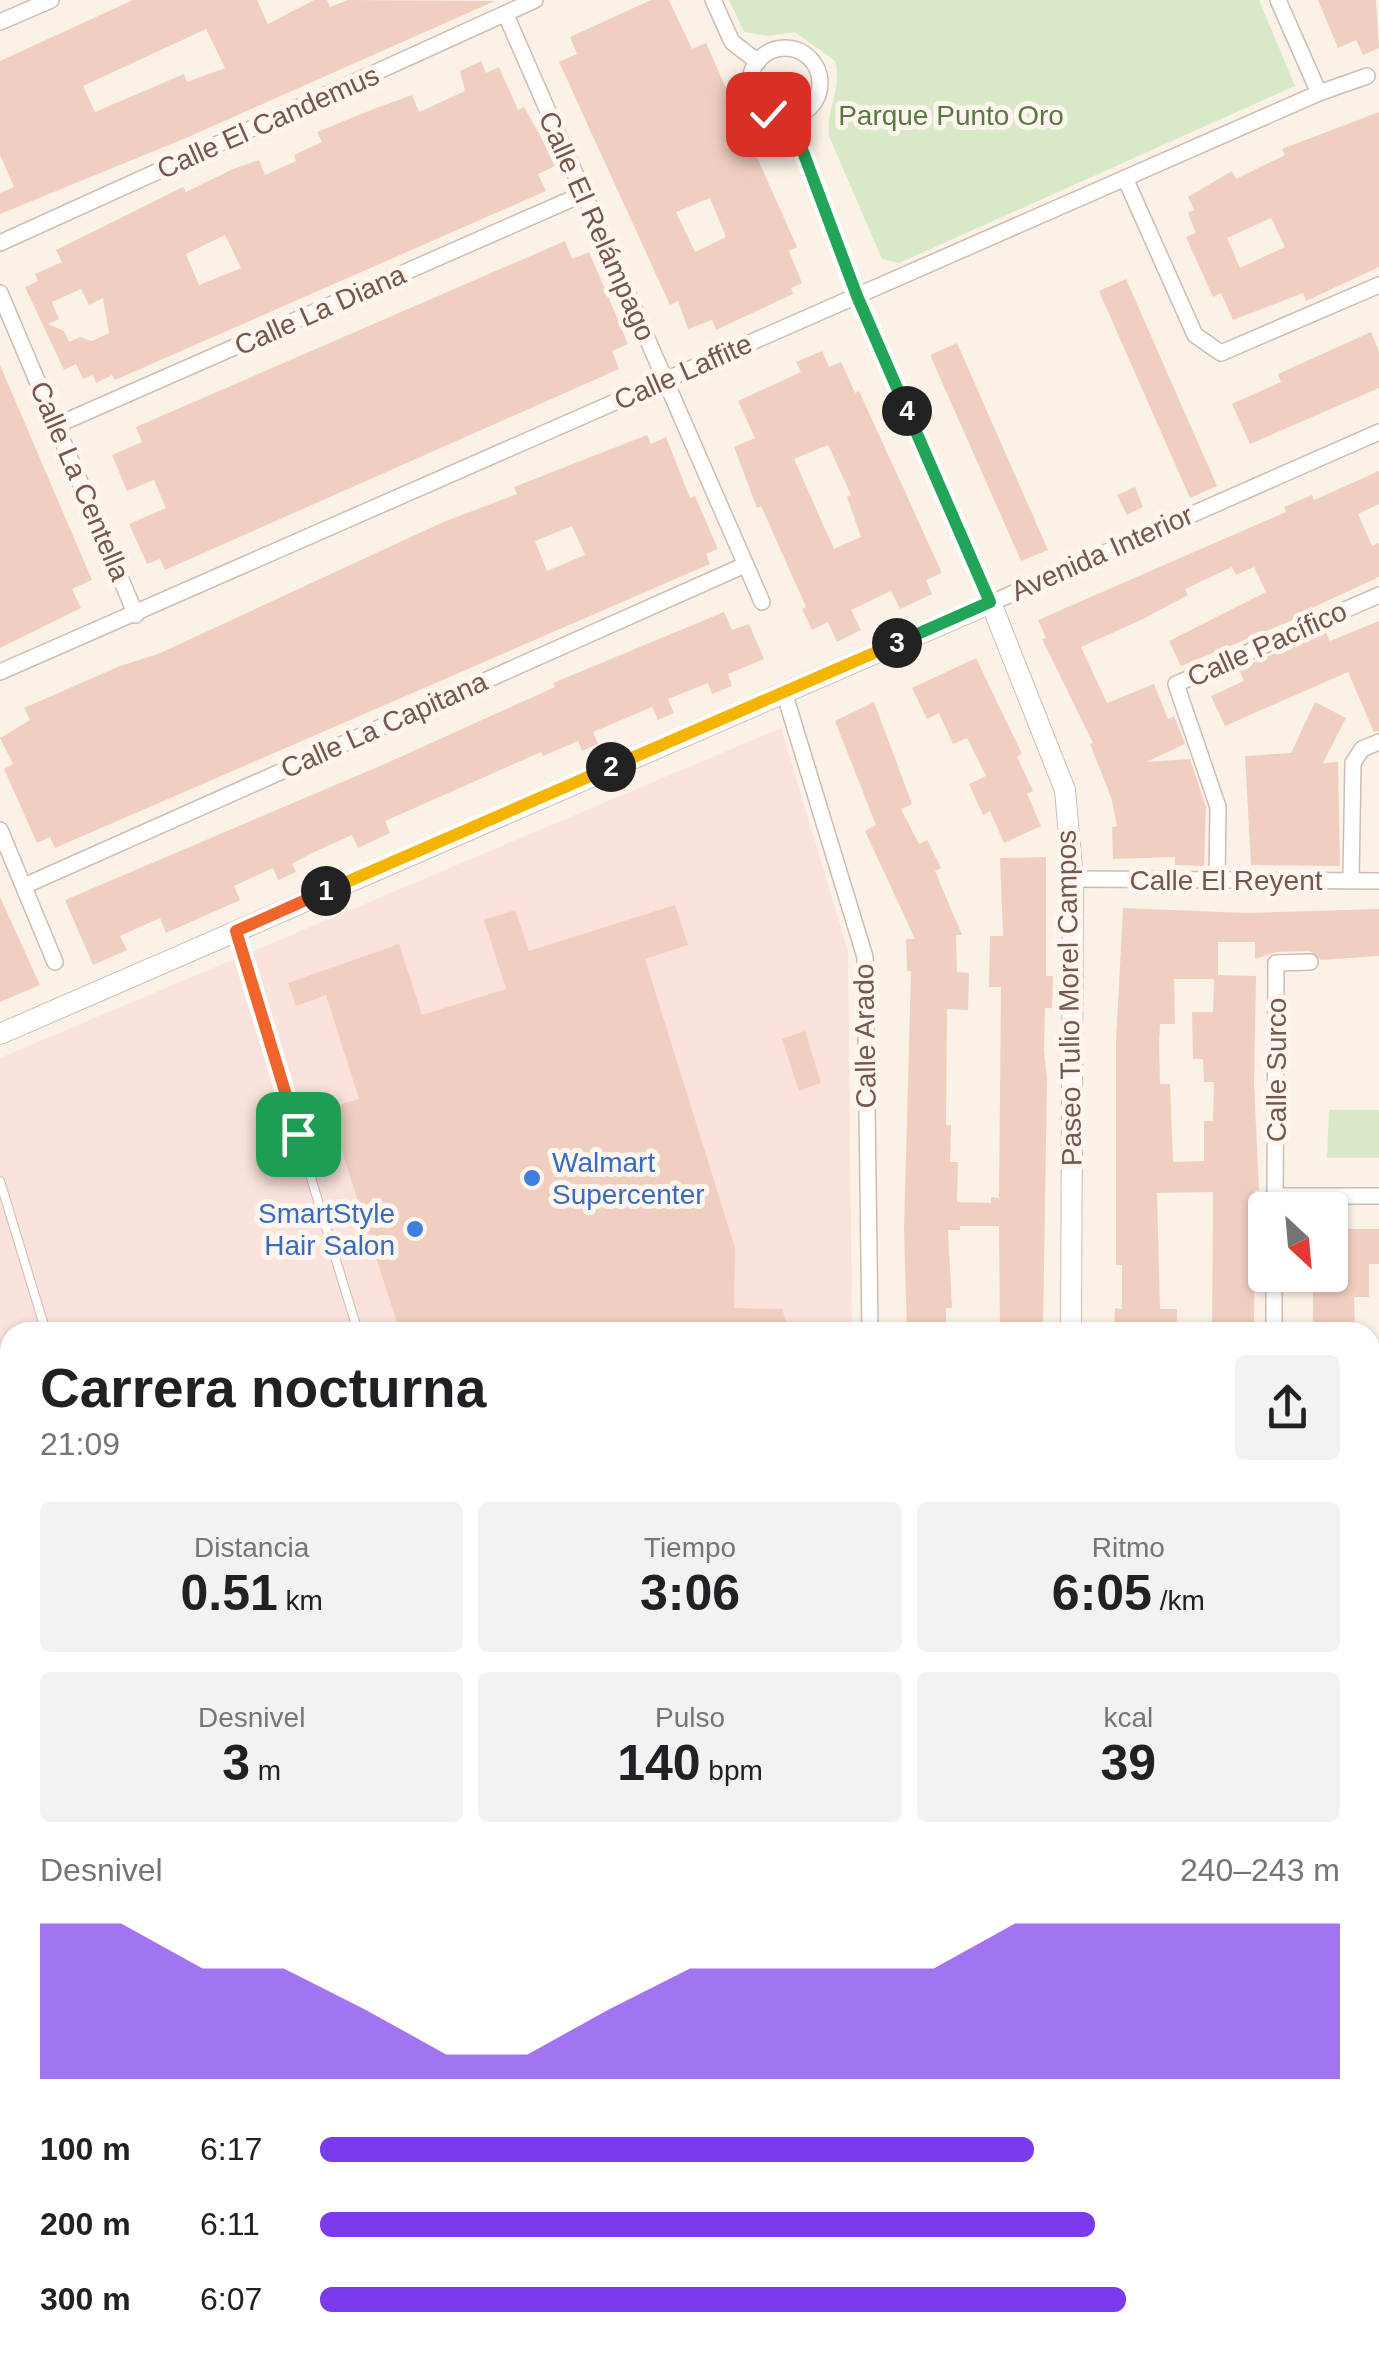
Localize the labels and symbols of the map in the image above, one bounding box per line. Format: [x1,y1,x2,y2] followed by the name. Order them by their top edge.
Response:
[152,59,384,185] street label: Calle El Candemus
[726,72,811,157] pin
[838,100,1064,131] park label: Parque Punto Oro
[533,107,661,345] street label: Calle El Relámpago
[230,258,411,362] street label: Calle La Diana
[609,328,757,416] street label: Calle Laffite
[24,377,136,586] street label: Calle La Centella
[882,386,932,436] pin: 4
[1006,499,1198,607] street label: Avenida Interior
[1183,595,1351,693] street label: Calle Pacífico
[872,618,922,668] pin: 3
[276,665,492,784] street label: Calle La Capitana
[586,742,636,792] pin: 2
[1051,830,1087,1166] street label: Paseo Tulio Morel Campos
[1130,865,1323,896] street label: Calle El Reyent
[301,866,351,916] pin: 1
[848,963,882,1109] street label: Calle Arado
[1261,998,1292,1142] street label: Calle Surco
[256,1092,341,1177] pin
[552,1147,705,1210] place label: Walmart Supercenter
[521,1167,543,1189] marker: Walmart Supercenter
[1248,1192,1348,1292] north arrow
[258,1198,395,1261] place label: SmartStyle Hair Salon
[404,1218,426,1240] marker: SmartStyle Hair Salon

